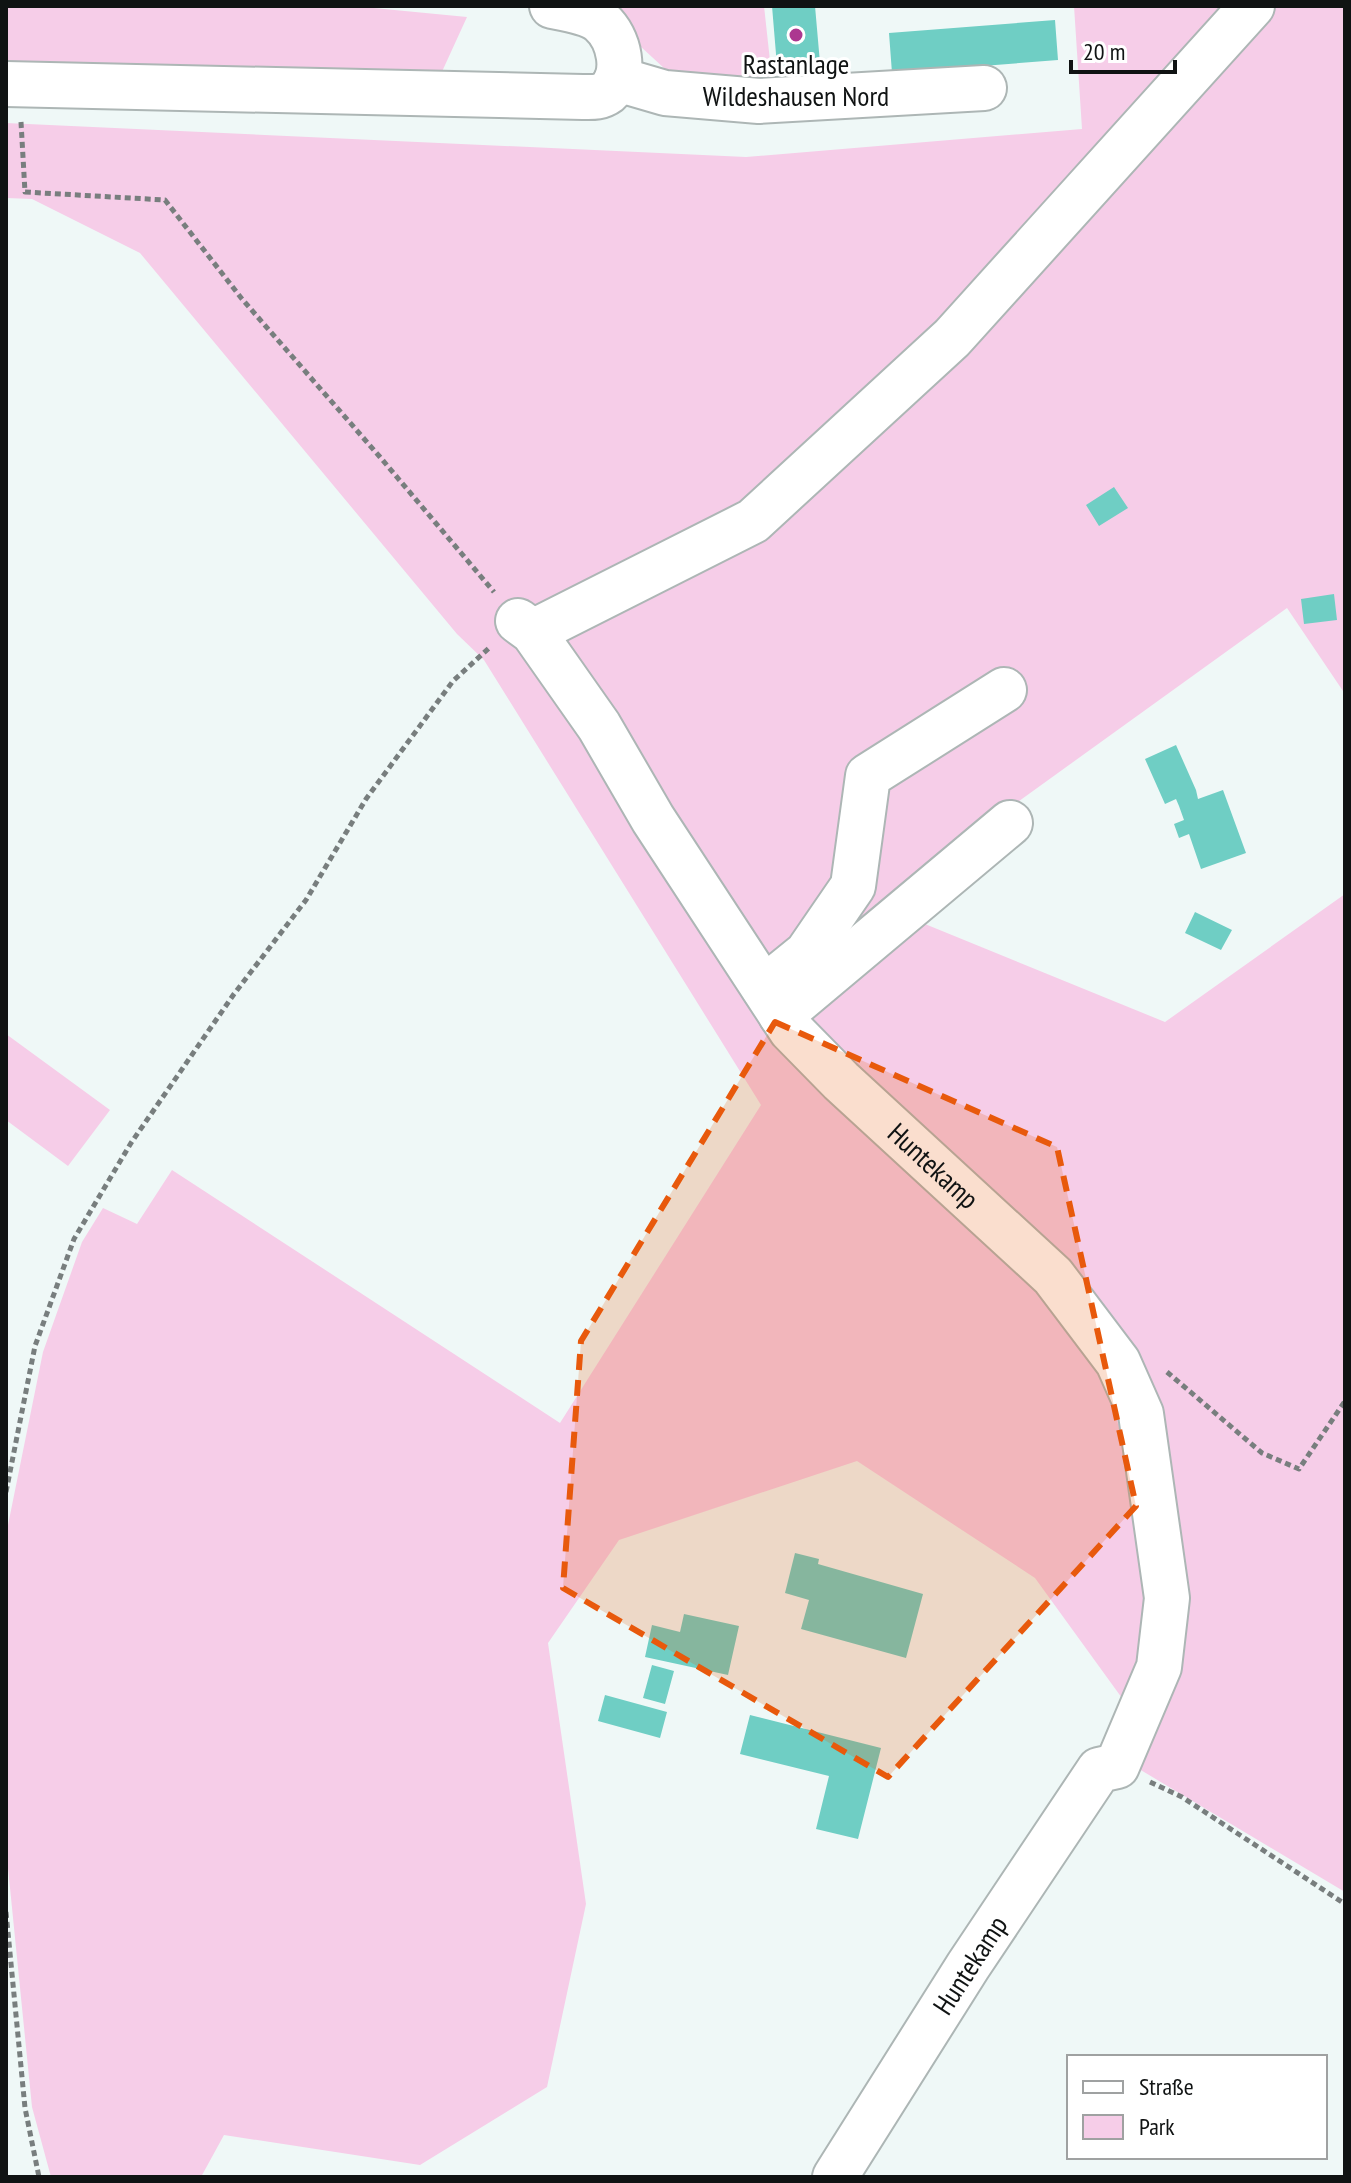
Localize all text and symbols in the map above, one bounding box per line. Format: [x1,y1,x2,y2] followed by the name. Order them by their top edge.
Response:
[1071,24,1175,74] scale bar
[787,26,805,44] marker: Rastanlage Wildeshausen Nord
[1083,36,1125,67] text: 20 m
[703,45,889,114] place label: Rastanlage Wildeshausen Nord
[880,1114,987,1217] street label: Huntekamp
[924,1908,1015,2021] street label: Huntekamp
[1067,2055,1327,2159] legend
[1139,2071,1194,2102] text: Straße
[1139,2111,1175,2142] text: Park

